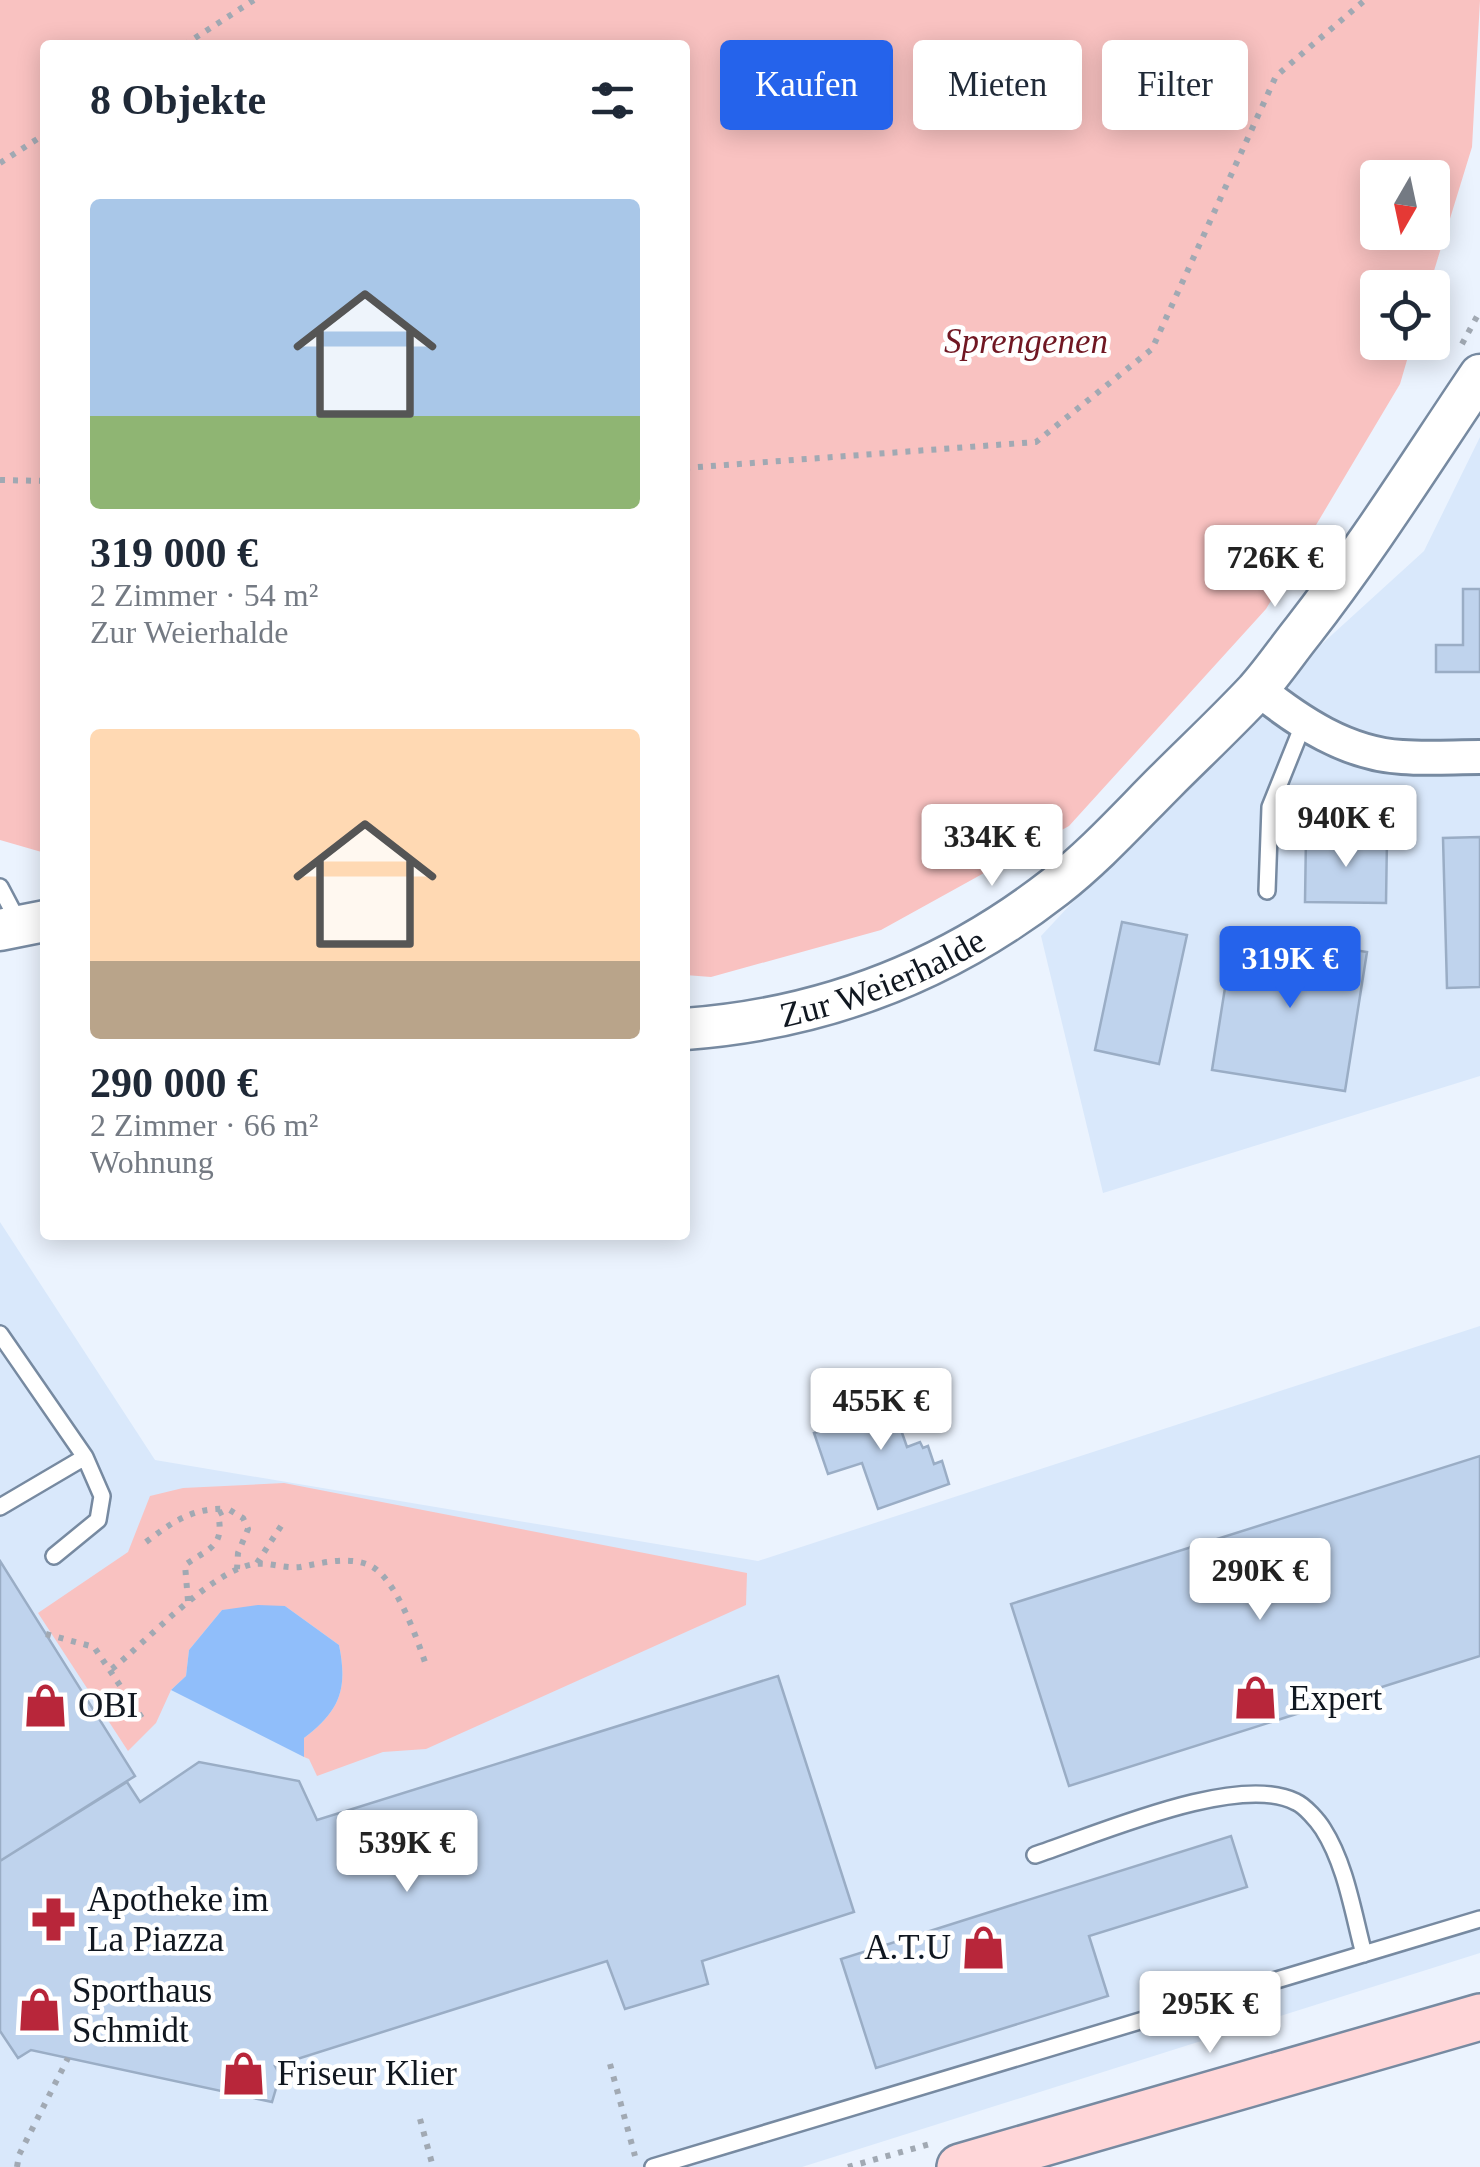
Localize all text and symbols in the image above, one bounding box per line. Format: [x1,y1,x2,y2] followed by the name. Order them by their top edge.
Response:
[720,40,893,130] chip: Kaufen
[913,40,1082,130] chip: Mieten
[1102,40,1248,130] chip: Filter
[585,73,640,128] icon: filters
[90,77,266,123] text: 8 Objekte
[1360,160,1450,250] north arrow
[1360,160,1450,360] map controls
[275,264,455,444] icon: home
[1360,270,1450,360] button: locate
[944,322,1108,361] park label: Sprengenen
[1194,525,1356,610] pin: 726K €
[90,530,258,576] text: 319 000 €
[1227,539,1323,575] text: 726K €
[90,577,318,613] text: 2 Zimmer · 54 m²
[90,614,289,650] text: Zur Weierhalde
[1265,785,1427,870] pin: 940K €
[275,794,455,974] icon: home
[1298,799,1394,835] text: 940K €
[911,804,1073,889] pin: 334K €
[944,818,1040,854] text: 334K €
[776,921,992,1035] street label: Zur Weierhalde
[1209,926,1371,1011] pin: 319K €
[1242,940,1338,976] text: 319K €
[90,1060,258,1106] text: 290 000 €
[90,1107,318,1143] text: 2 Zimmer · 66 m²
[90,1144,214,1180] text: Wohnung
[800,1368,962,1453] pin: 455K €
[833,1382,929,1418] text: 455K €
[1179,1538,1341,1623] pin: 290K €
[1212,1552,1308,1588] text: 290K €
[1232,1674,1280,1722] shop icon: Expert
[1289,1679,1383,1718] place label: Expert
[21,1681,69,1729] shop icon: OBI
[78,1686,138,1725] place label: OBI
[326,1810,488,1895] pin: 539K €
[359,1824,455,1860] text: 539K €
[87,1880,269,1959] place label: Apotheke im La Piazza
[30,1895,78,1943] pharmacy icon: Apotheke im La Piazza
[960,1923,1008,1971] shop icon: A.T.U
[864,1928,951,1967] place label: A.T.U
[72,1971,212,2050] place label: Sporthaus Schmidt
[1129,1971,1291,2056] pin: 295K €
[1162,1985,1258,2021] text: 295K €
[15,1986,63,2034] shop icon: Sporthaus Schmidt
[220,2049,268,2097] shop icon: Friseur Klier
[277,2054,457,2093] place label: Friseur Klier

